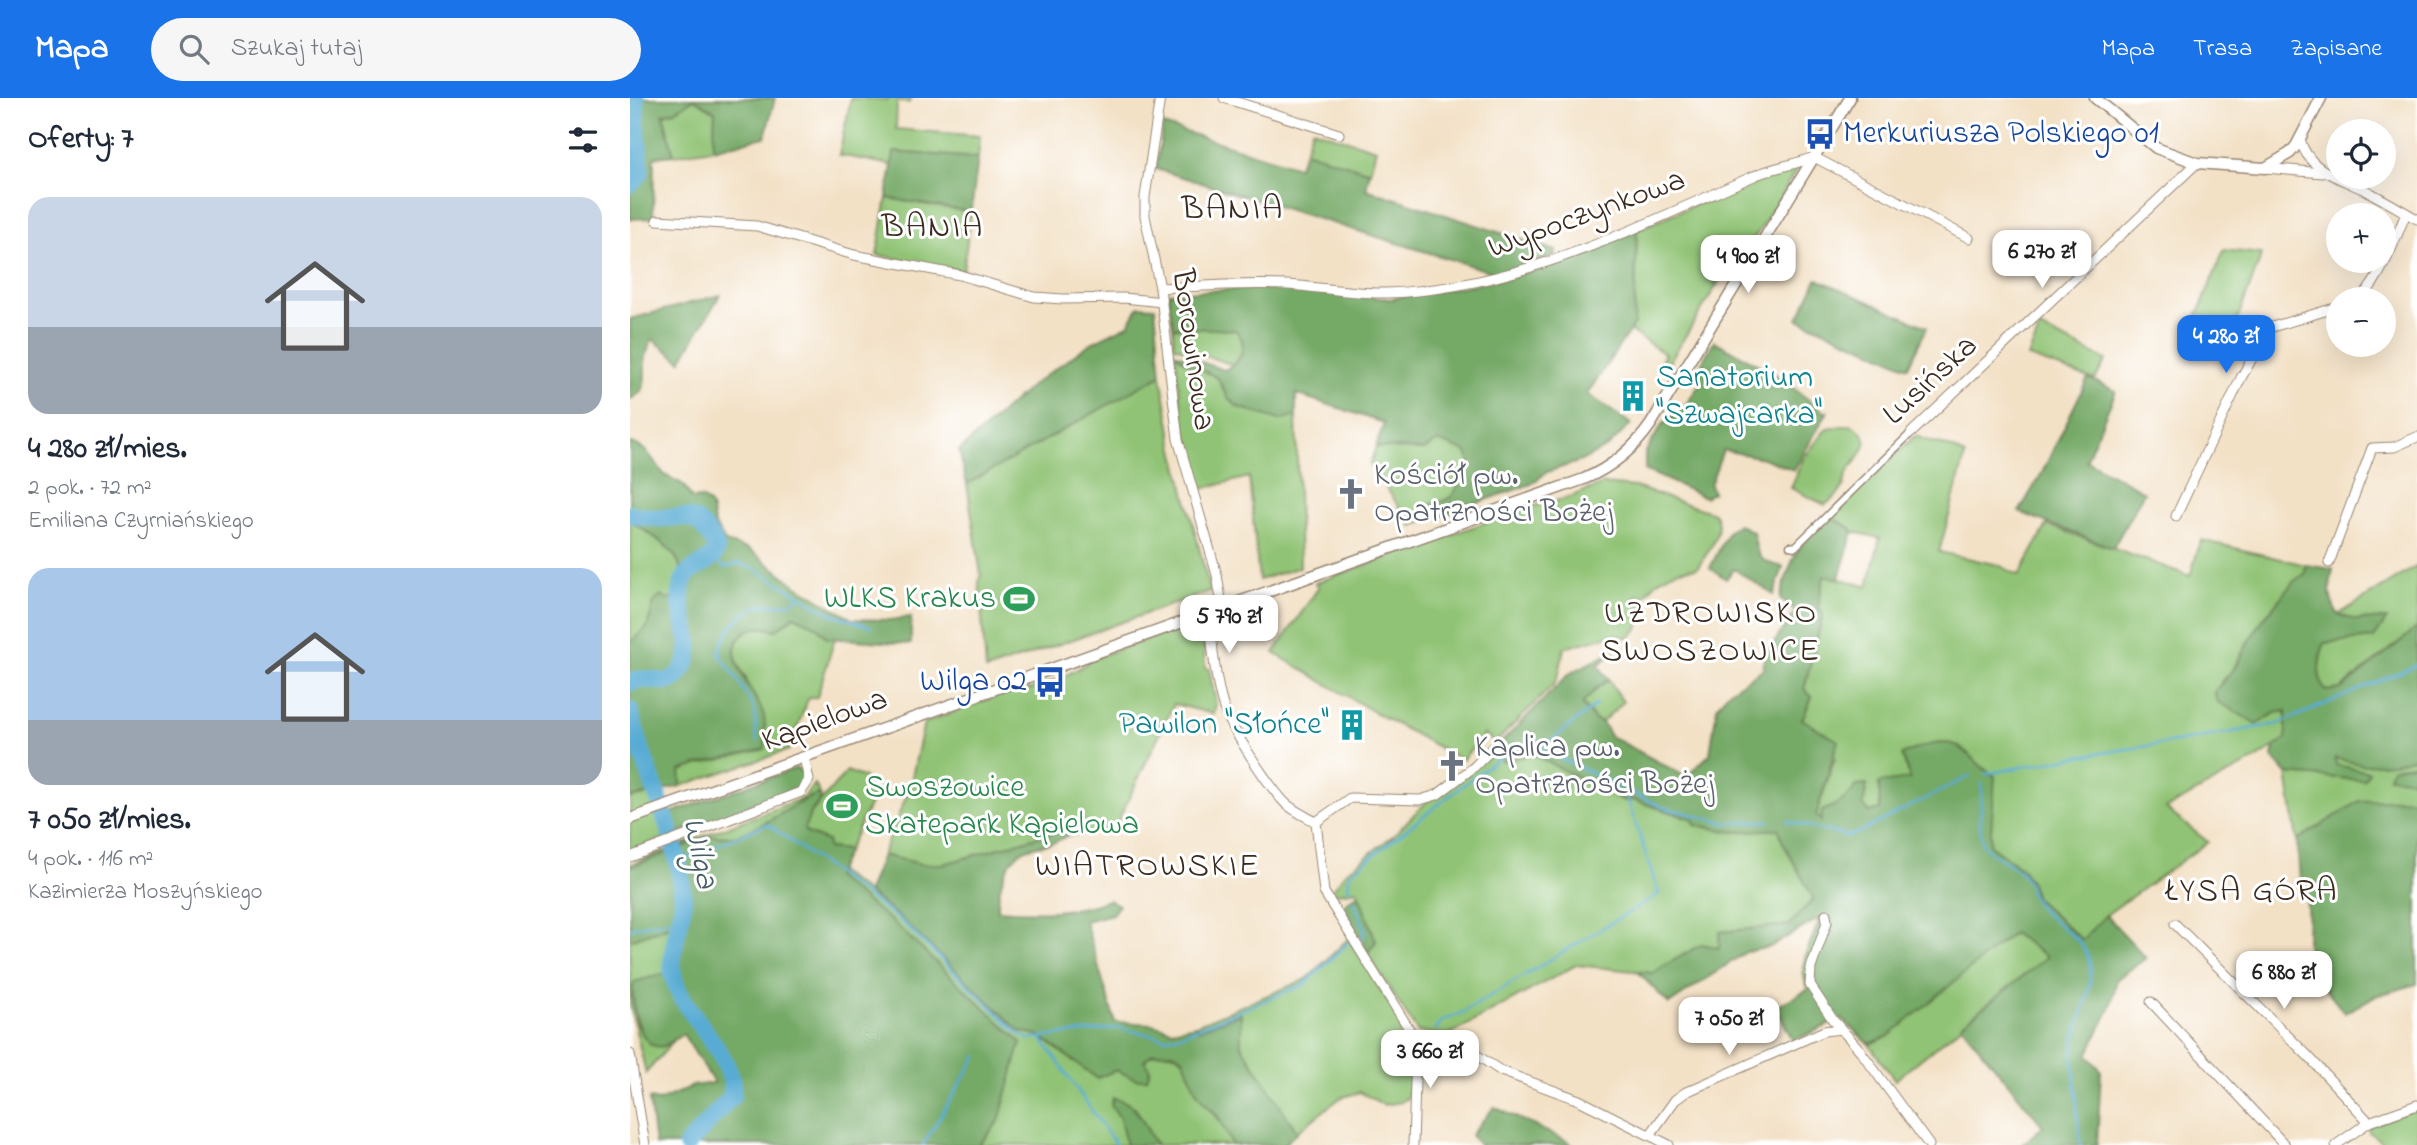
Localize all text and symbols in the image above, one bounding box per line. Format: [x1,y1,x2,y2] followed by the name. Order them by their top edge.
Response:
[151,18,641,81] search box
[35,25,109,73] text: Mapa
[175,30,213,68] icon: search
[231,30,362,68] text: Szukaj tutaj
[2101,32,2155,67] text: Mapa
[2193,32,2252,67] text: Trasa
[2290,32,2382,67] text: Zapisane
[1843,111,2159,158] place label: Merkuriusza Polskiego 01
[1803,117,1837,151] bus stop icon: Merkuriusza Polskiego 01
[28,118,134,162] text: Oferty: 7
[2326,119,2396,357] map controls
[2326,119,2396,189] button: locate
[564,121,602,159] icon: filters
[1482,158,1692,272] street label: Wypoczynkowa
[1181,186,1284,234] district label: BANIA
[2326,203,2396,273] button: +
[881,204,984,252] district label: BANIA
[1970,230,2114,290] pin: 6 270 zł
[1676,236,1820,295] pin: 4 900 zł
[2008,236,2076,269] text: 6 270 zł
[1717,241,1779,274] text: 4 900 zł
[252,243,378,369] icon: home
[1157,265,1227,434] street label: Borowinowa
[2326,287,2396,357] button: −
[2154,316,2298,375] pin: 4 280 zł
[2193,321,2259,354] text: 4 280 zł
[1873,324,1989,438] street label: Lusińska
[1656,355,1822,439] place label: Sanatorium "Szwajcarka"
[1616,379,1650,413] building icon: Sanatorium "Szwajcarka"
[28,428,187,472] text: 4 280 zł/mies.
[1374,453,1613,537] place label: Kościół pw. Opatrzności Bożej
[28,472,151,505] text: 2 pok. · 72 m²
[1334,477,1368,511] church icon: Kościół pw. Opatrzności Bożej
[28,505,254,538] text: Emiliana Czyrniańskiego
[824,576,996,623] place label: WLKS Krakus
[1002,582,1036,616] sports icon: WLKS Krakus
[1601,590,1821,676] district label: UZDROWISKO SWOSZOWICE
[1157,596,1301,655] pin: 5 790 zł
[1196,601,1262,634] text: 5 790 zł
[252,614,378,740] icon: home
[920,659,1027,706] place label: Wilga 02
[1033,665,1067,699] bus stop icon: Wilga 02
[756,677,894,765] street label: Kąpielowa
[1119,702,1329,749] place label: Pawilon "Słońce"
[1335,708,1369,742] building icon: Pawilon "Słońce"
[1475,725,1714,809] place label: Kaplica pw. Opatrzności Bożej
[1435,749,1469,783] church icon: Kaplica pw. Opatrzności Bożej
[865,765,1139,849] place label: Swoszowice Skatepark Kąpielowa
[825,789,859,823] sports icon: Swoszowice Skatepark Kąpielowa
[28,799,191,843] text: 7 050 zł/mies.
[667,813,730,894] water label: Wilga
[28,843,153,876] text: 4 pok. · 116 m²
[1035,843,1261,891] district label: WIATROWSKIE
[2164,868,2339,916] district label: ŁYSA GÓRA
[28,876,263,909] text: Kazimierza Moszyńskiego
[2212,951,2356,1011] pin: 6 880 zł
[2252,957,2316,990] text: 6 880 zł
[1657,998,1801,1057] pin: 7 050 zł
[1695,1003,1763,1036] text: 7 050 zł
[1358,1030,1502,1090] pin: 3 660 zł
[1397,1036,1463,1069] text: 3 660 zł

